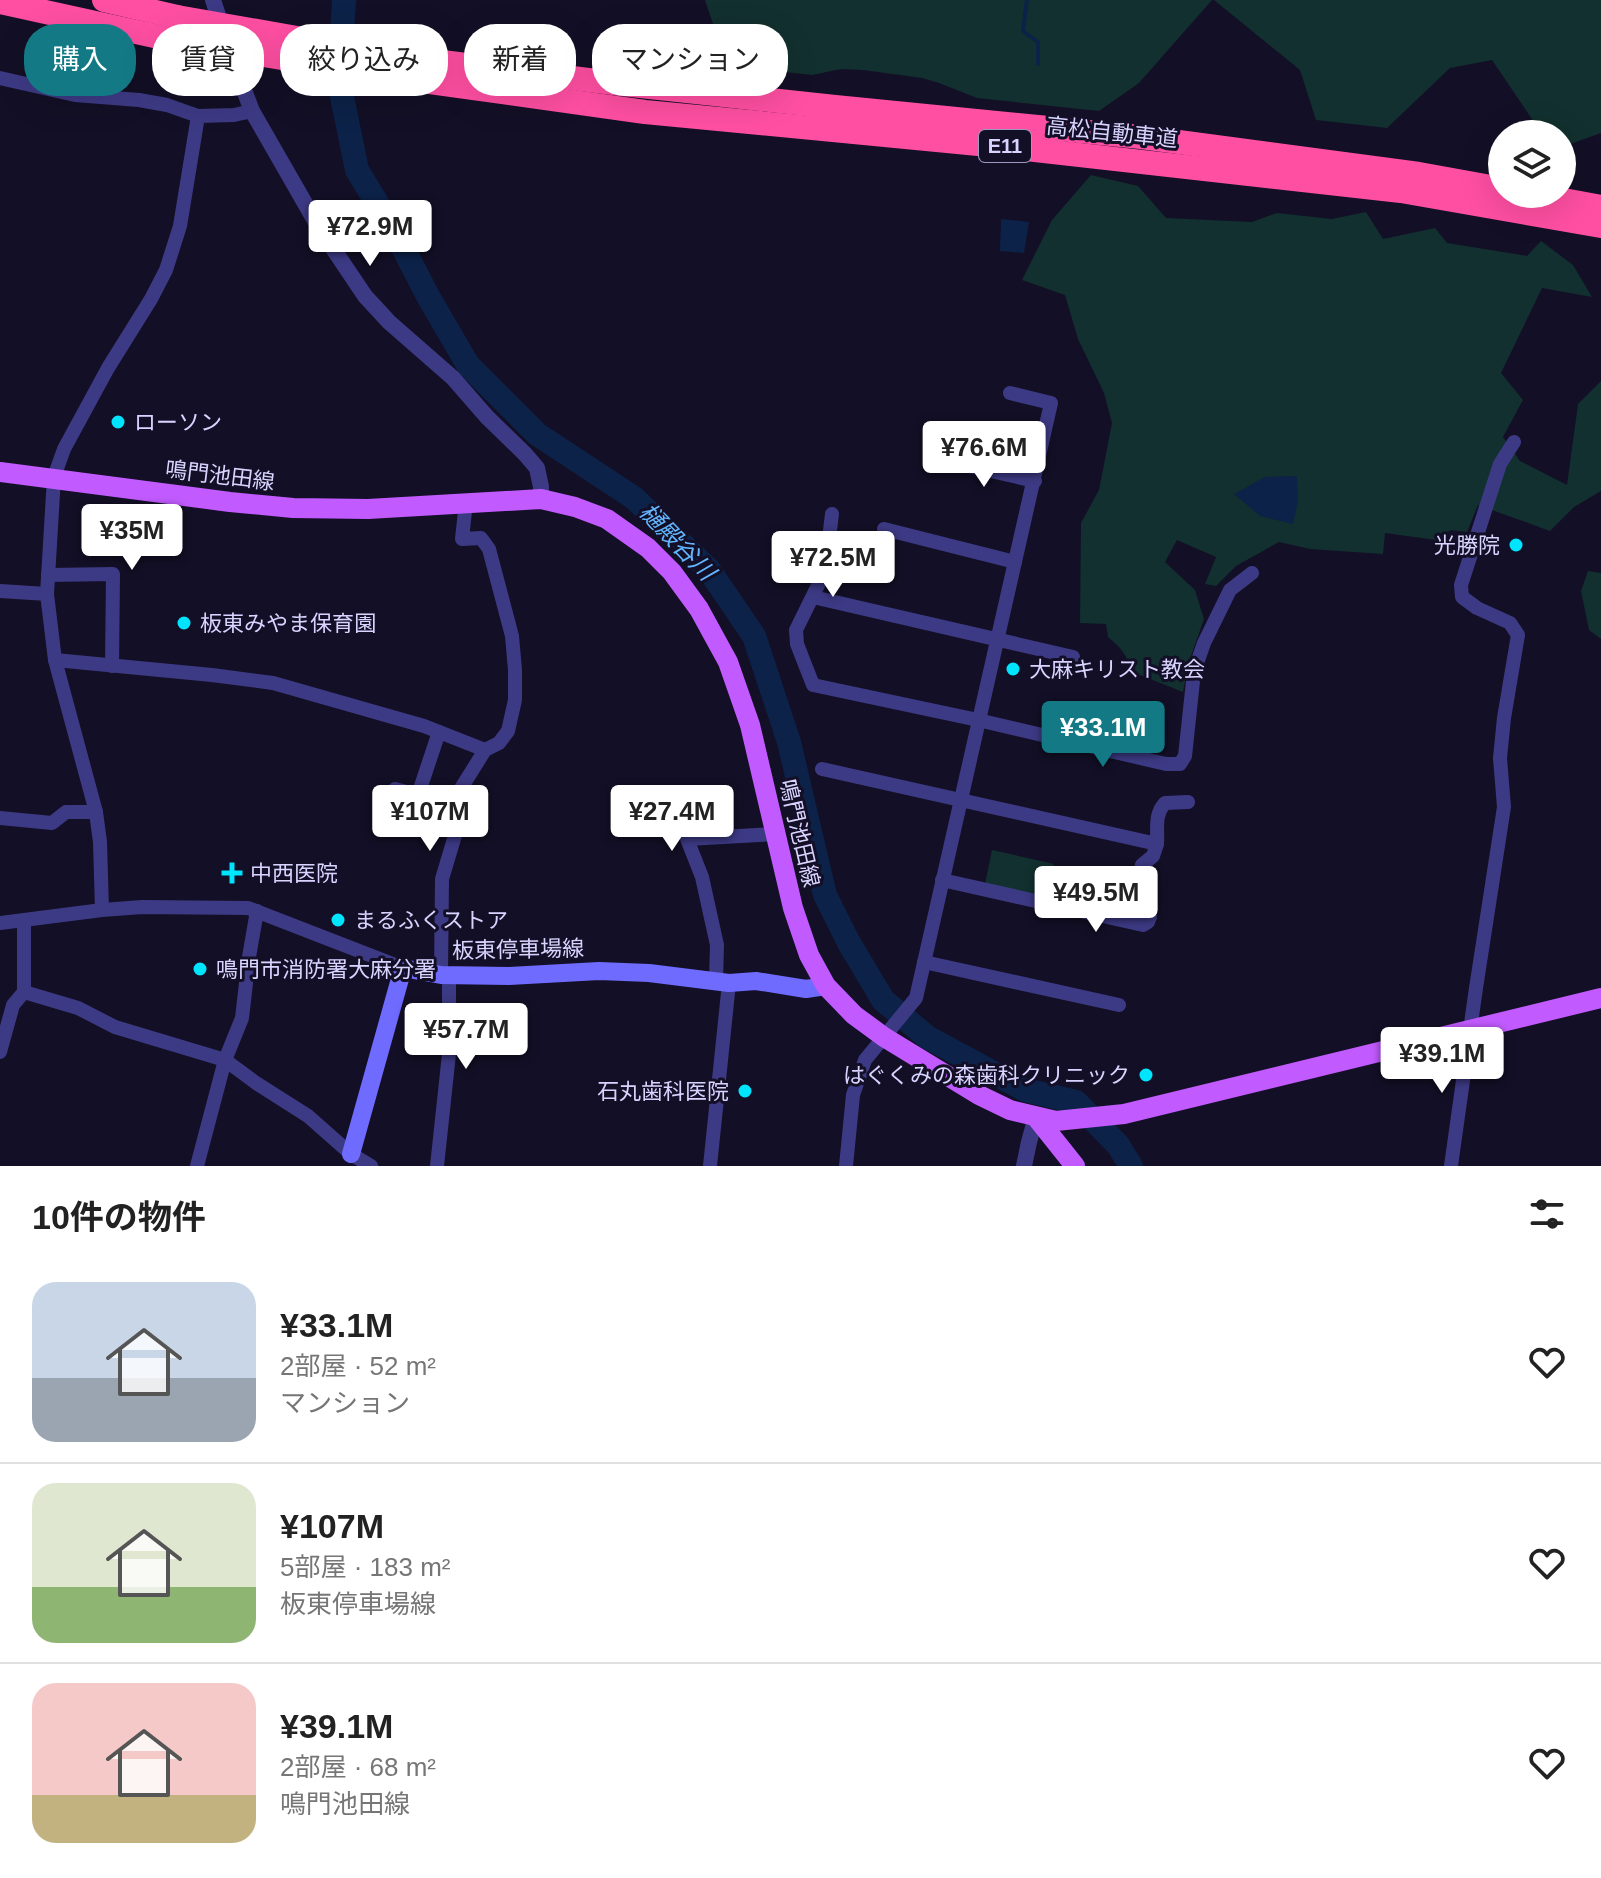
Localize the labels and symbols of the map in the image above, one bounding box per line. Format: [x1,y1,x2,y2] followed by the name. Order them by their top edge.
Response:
[1045,113,1179,152] street label: 高松自動車道
[979,130,1031,162] road number: E11
[305,200,435,268] pin: ¥72.9M
[134,410,222,435] place label: ローソン
[109,413,127,431] marker: ローソン
[919,421,1049,489] pin: ¥76.6M
[164,456,276,495] street label: 鳴門池田線
[634,498,722,588] water label: 樋殿谷川
[85,504,179,572] pin: ¥35M
[768,531,898,599] pin: ¥72.5M
[1434,533,1500,558] place label: 光勝院
[1507,536,1525,554] marker: 光勝院
[200,611,376,636] place label: 板東みやま保育園
[175,614,193,632] marker: 板東みやま保育園
[1029,657,1205,682] place label: 大麻キリスト教会
[1004,660,1022,678] marker: 大麻キリスト教会
[1038,701,1168,769] pin: ¥33.1M
[775,777,824,890] street label: 鳴門池田線
[374,785,486,853] pin: ¥107M
[607,785,737,853] pin: ¥27.4M
[250,861,338,886] place label: 中西医院
[221,862,243,884] marker: 中西医院
[1031,866,1161,934] pin: ¥49.5M
[354,908,508,933] place label: まるふくストア
[329,911,347,929] marker: まるふくストア
[452,936,584,963] street label: 板東停車場線
[216,957,436,982] place label: 鳴門市消防署大麻分署
[191,960,209,978] marker: 鳴門市消防署大麻分署
[401,1003,531,1071] pin: ¥57.7M
[1377,1027,1507,1095] pin: ¥39.1M
[843,1063,1130,1088] place label: はぐくみの森歯科クリニック
[1137,1066,1155,1084] marker: はぐくみの森歯科クリニック
[597,1079,729,1104] place label: 石丸歯科医院
[736,1082,754,1100] marker: 石丸歯科医院

